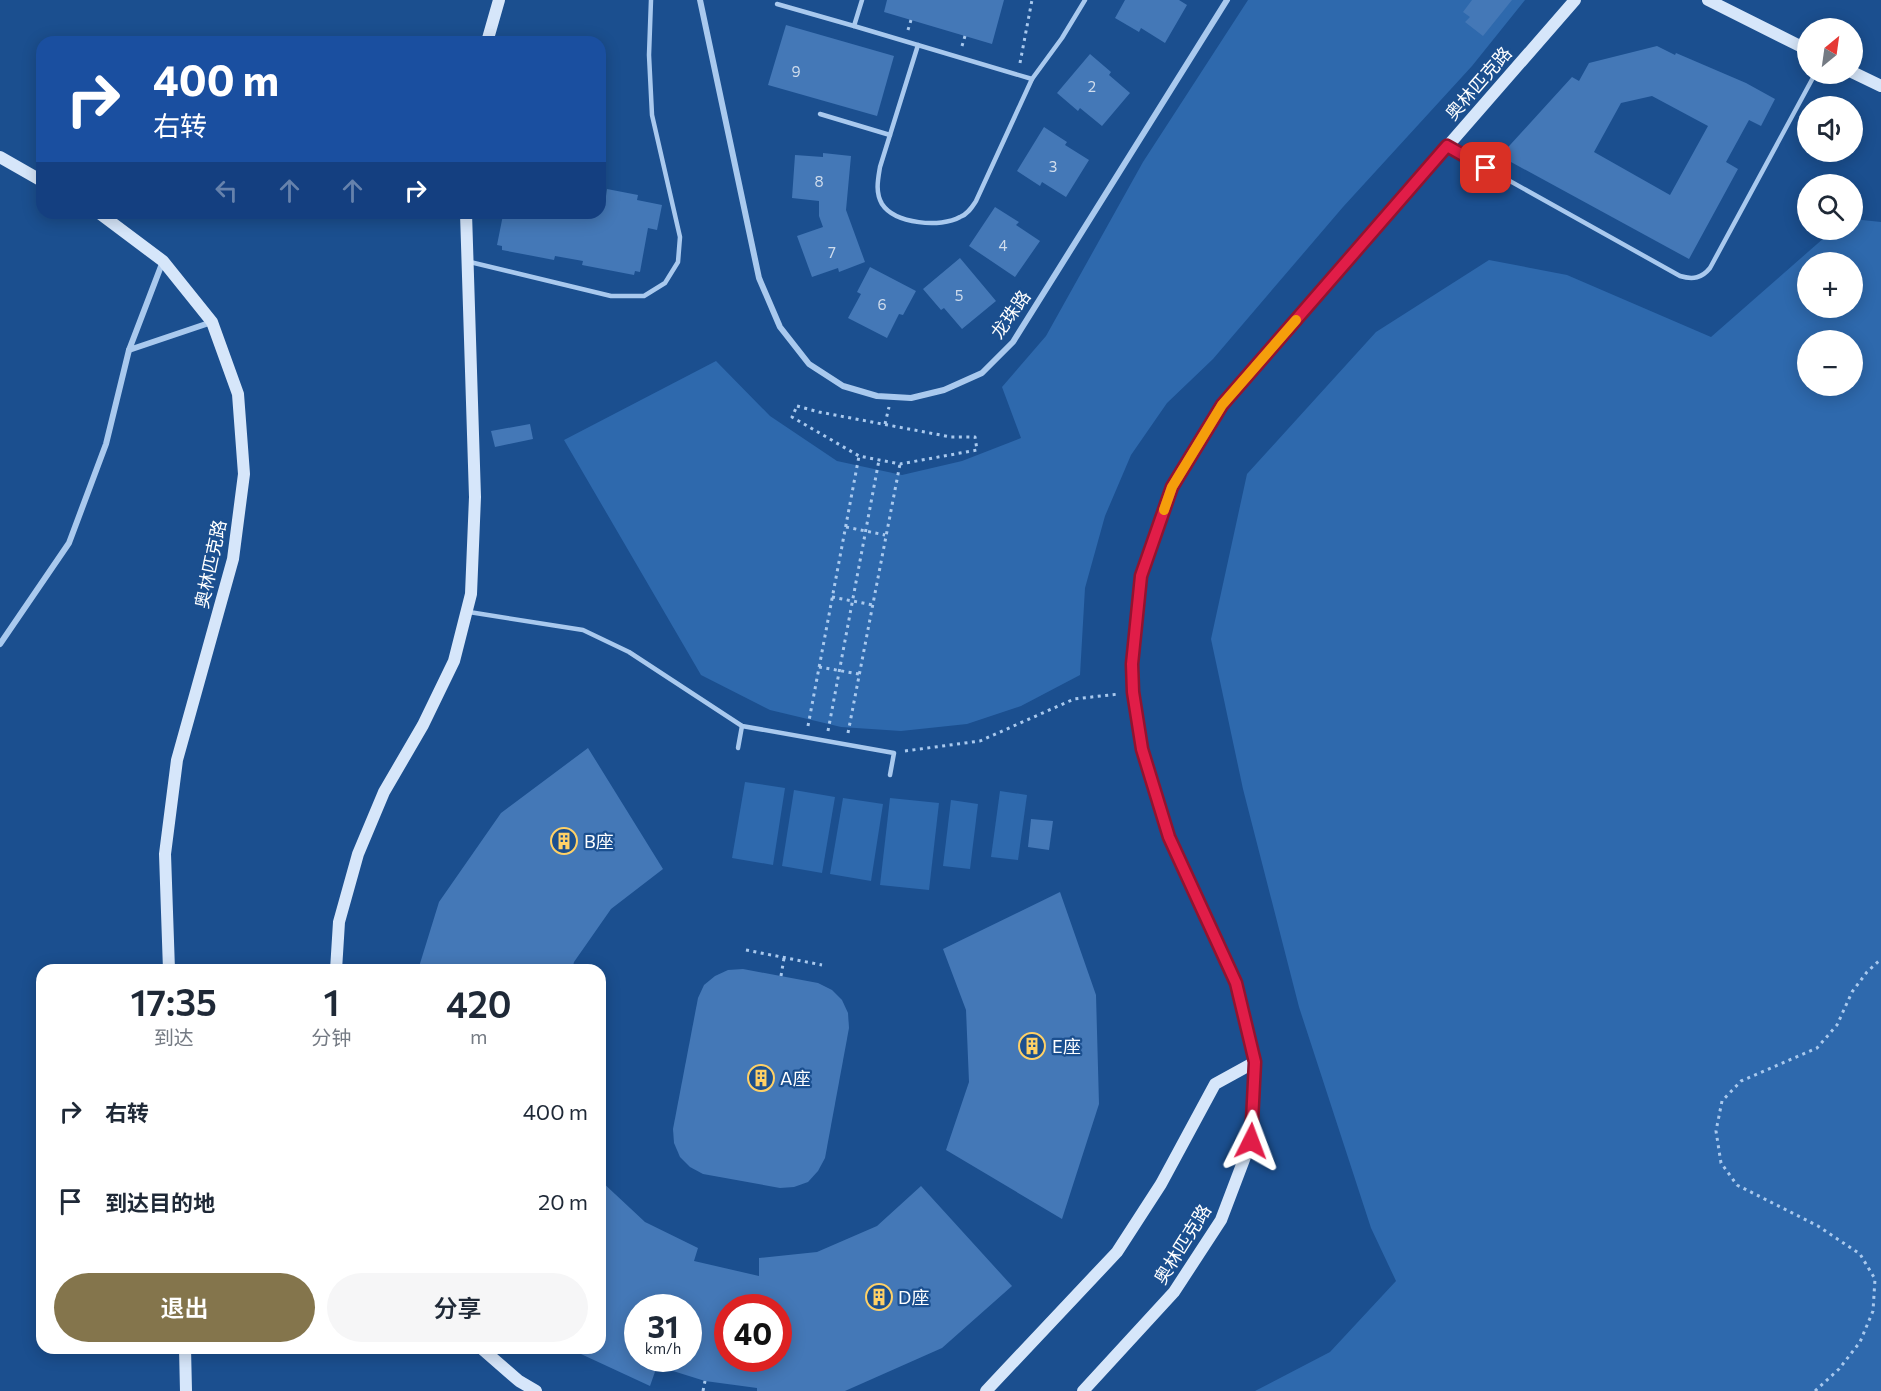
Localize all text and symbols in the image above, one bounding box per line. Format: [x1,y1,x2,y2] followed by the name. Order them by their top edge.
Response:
[1797,18,1863,84] north arrow
[1797,18,1863,396] map controls
[1440,42,1516,124] street label: 奥林匹克路
[153,53,279,105] text: 400 m
[54,60,132,138] icon: right
[791,62,801,80] house number: 9
[1088,77,1096,95] house number: 2
[1797,96,1863,162] button: sound
[153,109,207,142] text: 右转
[1460,142,1511,193] pin
[1469,151,1502,184] icon: arrive
[1049,157,1057,175] house number: 3
[814,172,824,190] house number: 8
[210,174,243,207] icon: left
[273,174,306,207] icon: ahead
[336,174,369,207] icon: ahead
[399,174,432,207] icon: right
[1797,174,1863,240] button: search
[999,236,1008,254] house number: 4
[828,243,836,261] house number: 7
[1797,252,1863,318] button: +
[955,286,963,304] house number: 5
[986,286,1034,342] street label: 龙珠路
[877,295,887,313] house number: 6
[1797,330,1863,396] button: −
[190,518,230,610] street label: 奥林匹克路
[549,826,579,856] building icon: B座
[584,830,614,852] place label: B座
[131,979,217,1023] text: 17:35
[323,979,339,1023] text: 1
[446,981,511,1025] text: 420
[470,1024,487,1048] text: m
[154,1025,194,1049] text: 到达
[311,1025,351,1049] text: 分钟
[1017,1031,1047,1061] building icon: E座
[1052,1035,1081,1057] place label: E座
[746,1063,776,1093] building icon: A座
[780,1067,810,1089] place label: A座
[54,1095,87,1128] icon: right
[523,1098,588,1125] text: 400 m
[105,1099,149,1126] text: 右转
[1219,1109,1283,1173] position arrow
[54,1185,87,1218] icon: arrive
[538,1188,588,1215] text: 20 m
[105,1189,215,1216] text: 到达目的地
[1149,1200,1215,1288] street label: 奥林匹克路
[54,1273,315,1342] button: 退出
[327,1273,588,1342] button: 分享
[864,1282,894,1312] building icon: D座
[898,1286,929,1308] place label: D座
[714,1294,792,1372] speed limit sign: 40
[647,1307,679,1344] text: 31
[645,1339,681,1357] text: km/h

